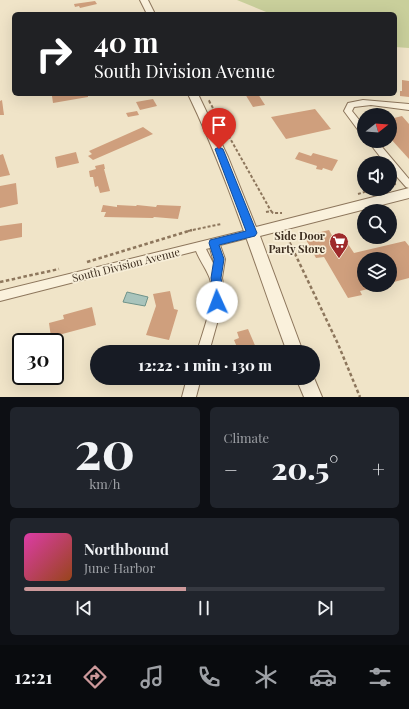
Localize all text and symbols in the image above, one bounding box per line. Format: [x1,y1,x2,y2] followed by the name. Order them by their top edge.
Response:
[94,23,159,60] text: 40 m
[28,28,80,80] icon: right
[94,59,275,83] text: South Division Avenue
[202,108,236,149] pin
[357,108,397,148] north arrow
[357,108,397,292] map controls
[208,114,230,136] icon: arrive
[357,156,397,196] button: sound
[357,204,397,244] button: search
[268,228,326,256] place label: Side Door Party Store
[328,231,350,259] supermarket icon: Side Door Party Store
[70,244,182,285] street label: South Division Avenue
[357,252,397,292] button: layers
[196,281,238,323] position arrow
[12,333,64,385] speed limit sign: 30
[138,355,272,375] text: 12:22 · 1 min · 130 m
[74,414,135,483] text: 20
[224,429,269,446] text: Climate
[271,448,338,488] text: 20.5°
[224,454,238,484] text: −
[372,454,385,484] text: +
[89,475,120,492] text: km/h
[84,539,169,559] text: Northbound
[84,559,155,576] text: June Harbor
[73,597,95,619] icon: previous
[193,597,215,619] icon: pause
[314,597,336,619] icon: next
[81,663,109,691] icon: directions
[138,663,166,691] icon: music
[195,663,223,691] icon: phone
[252,663,280,691] icon: climate
[309,663,337,691] icon: car
[366,663,394,691] icon: filters
[15,665,52,689] text: 12:21

